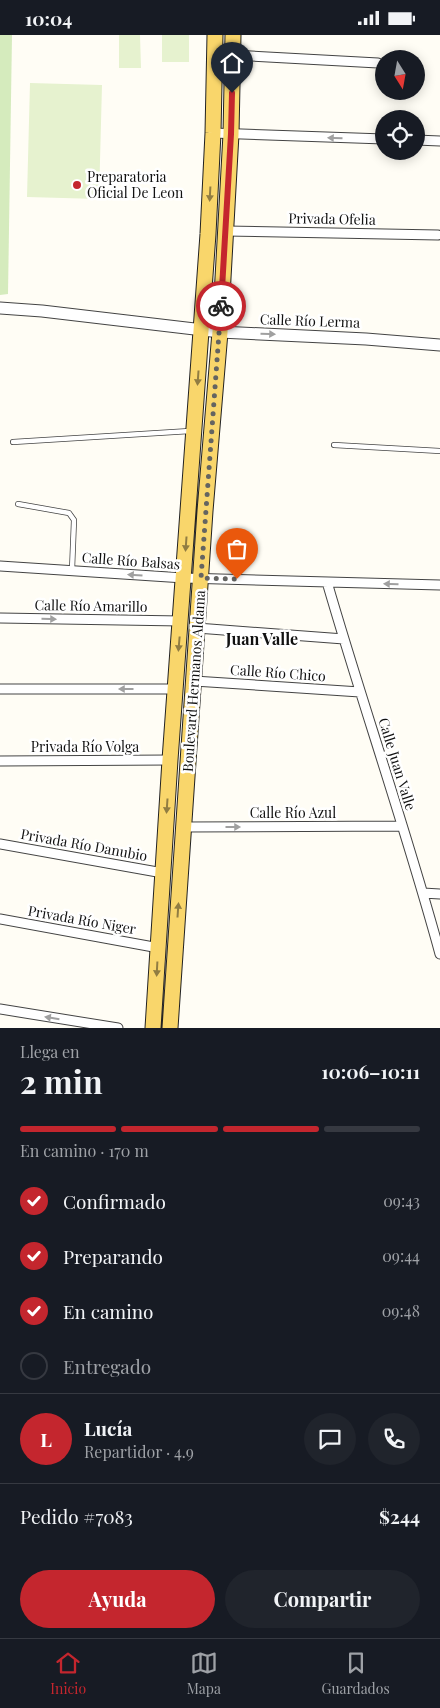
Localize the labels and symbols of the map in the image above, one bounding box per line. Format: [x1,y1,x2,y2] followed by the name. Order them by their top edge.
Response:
[211,42,253,93] pin
[375,50,425,100] north arrow
[327,133,343,141] one-way arrow
[87,167,184,202] place label: Preparatoria Oficial De Leon
[71,179,83,191] marker: Preparatoria Oficial De Leon
[206,186,214,202] one-way arrow
[288,208,376,229] street label: Privada Ofelia
[196,281,246,331] courier
[260,309,361,332] street label: Calle Río Lerma
[261,331,277,339] one-way arrow
[194,371,202,387] one-way arrow
[216,528,258,579] pin
[182,536,190,552] one-way arrow
[81,548,181,573] street label: Calle Río Balsas
[127,571,143,579] one-way arrow
[383,579,399,587] one-way arrow
[178,589,209,773] street label: Boulevard Hermanos Aldama
[34,595,148,616] street label: Calle Río Amarillo
[41,615,57,623] one-way arrow
[225,628,298,649] district label: Juan Valle
[175,637,183,653] one-way arrow
[230,660,327,685] street label: Calle Río Chico
[118,685,134,693] one-way arrow
[374,715,421,812] street label: Calle Juan Valle
[31,737,139,756] street label: Privada Río Volga
[163,799,171,815] one-way arrow
[250,803,336,822] street label: Calle Río Azul
[225,823,241,831] one-way arrow
[19,824,149,865] street label: Privada Río Danubio
[27,901,138,938] street label: Privada Río Niger
[175,901,183,917] one-way arrow
[153,961,161,977] one-way arrow
[44,1013,60,1021] one-way arrow

